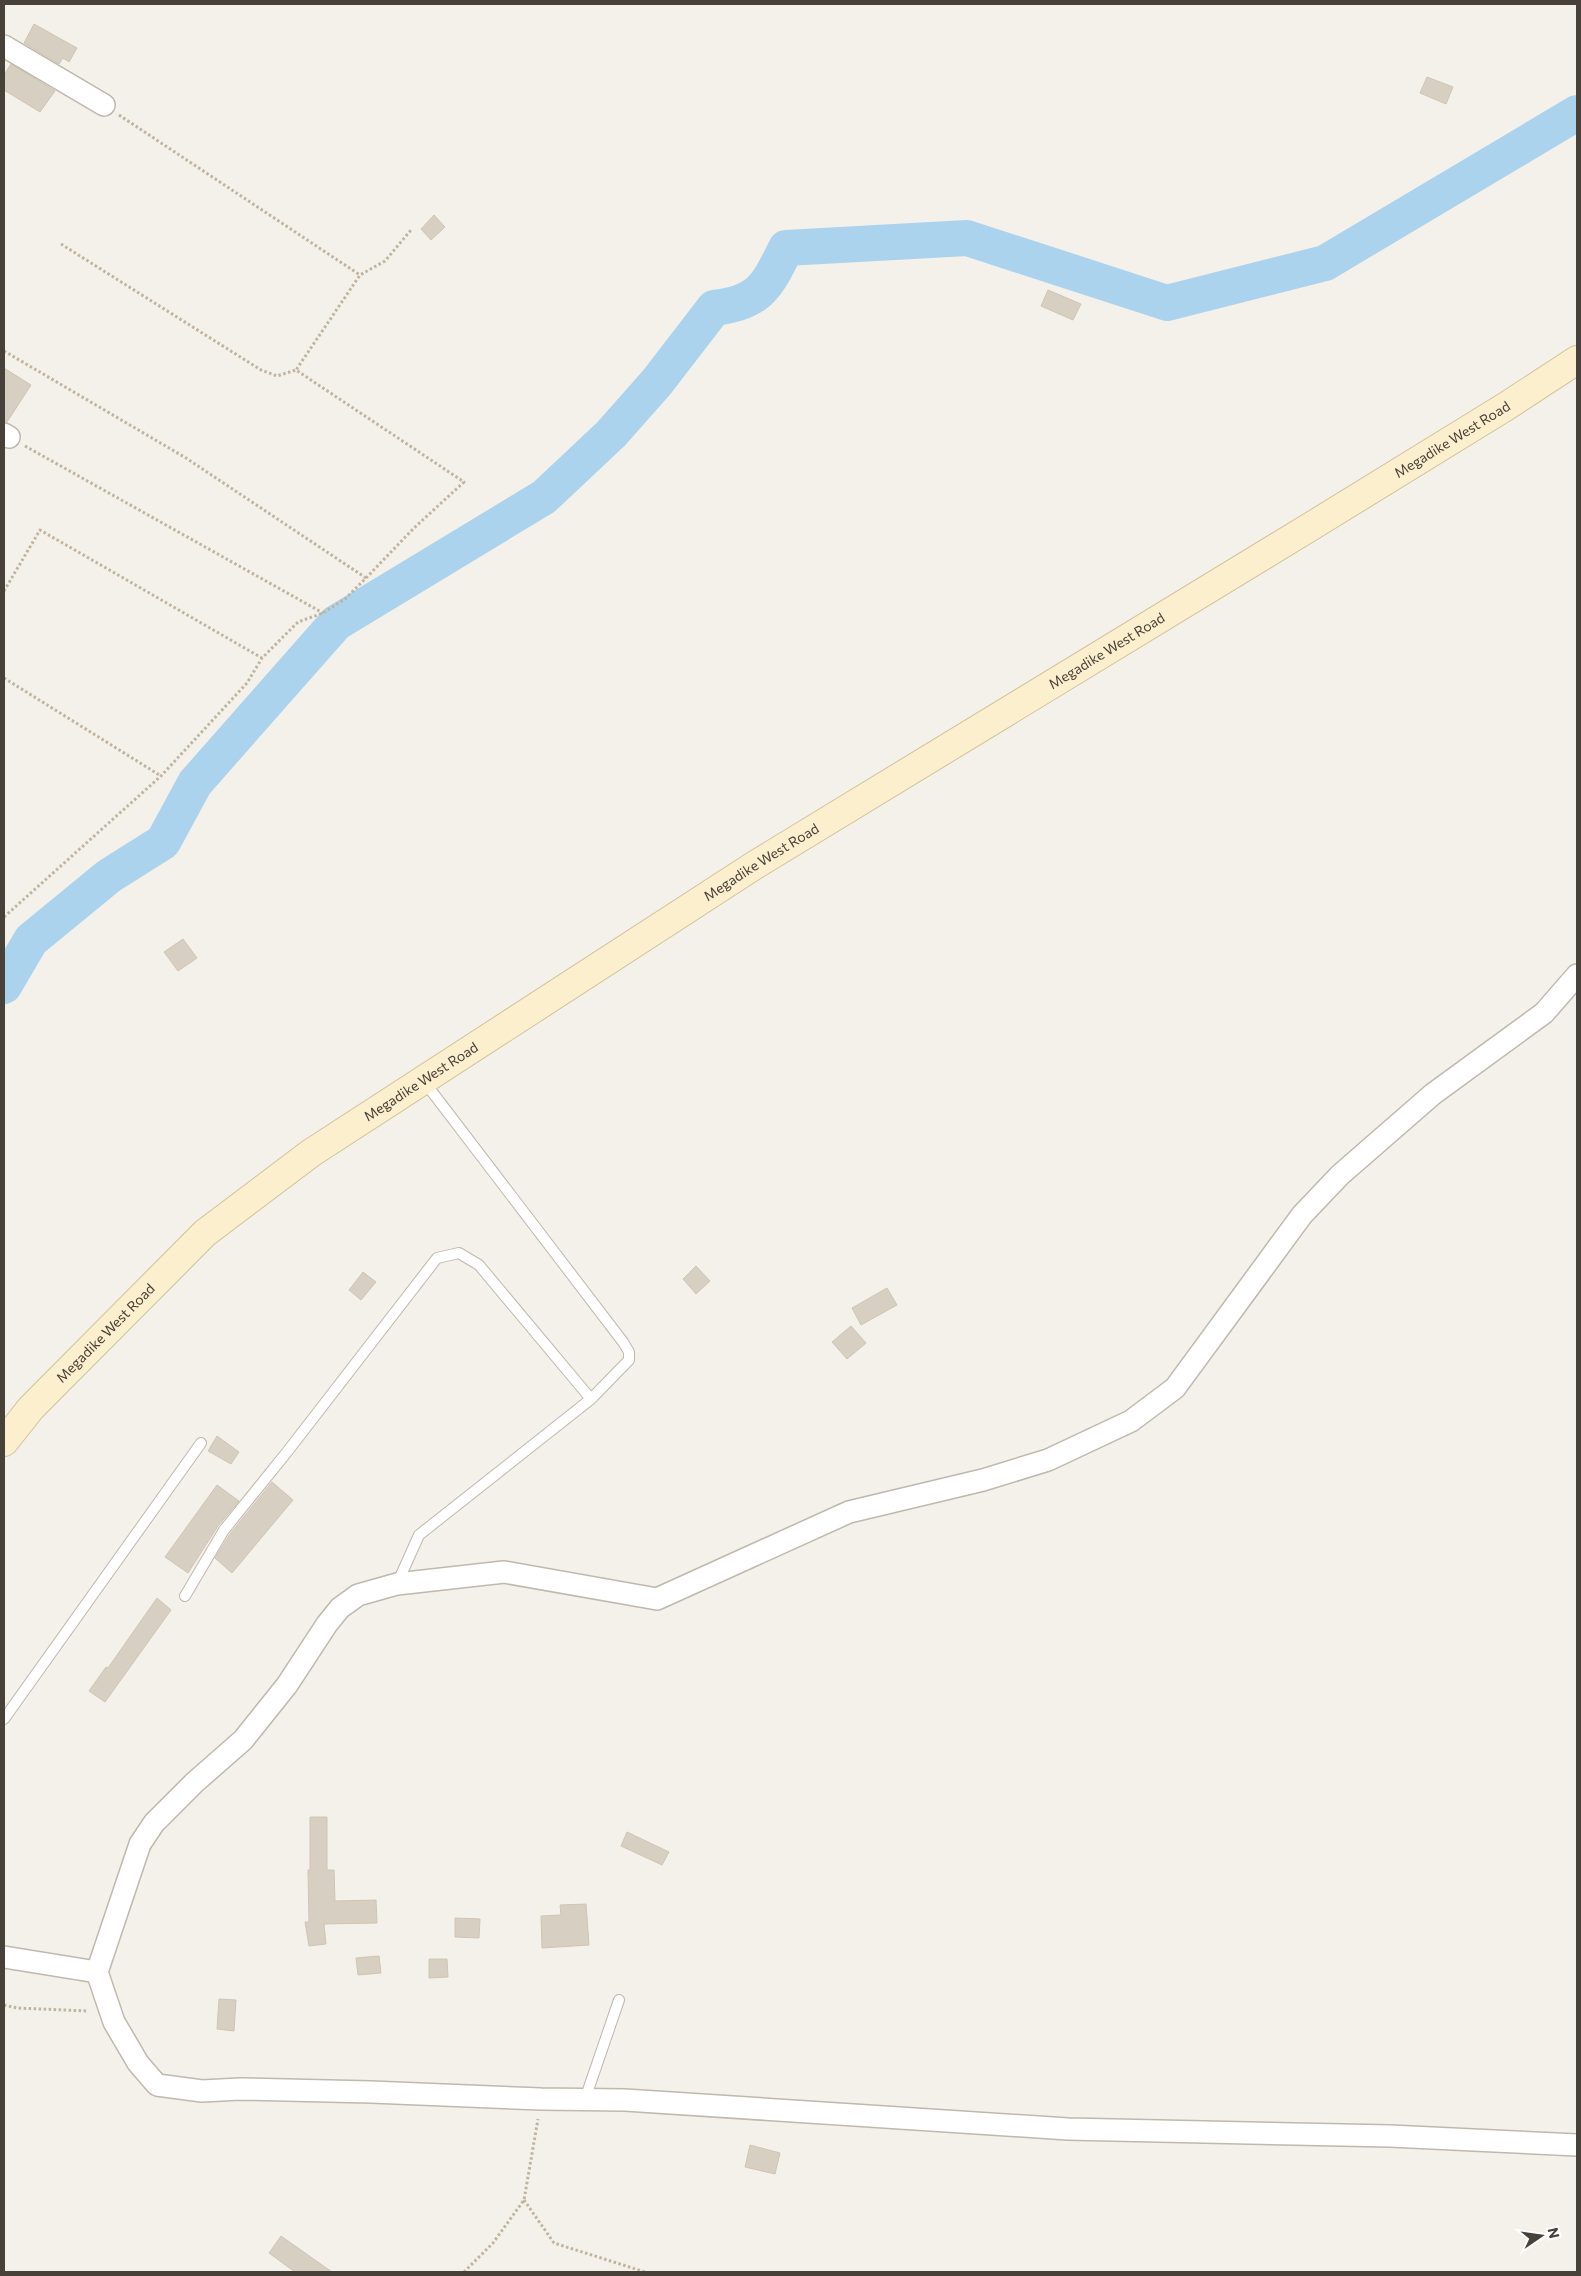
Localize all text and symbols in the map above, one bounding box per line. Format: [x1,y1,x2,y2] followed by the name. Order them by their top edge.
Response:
[1391,397,1513,481] street label: Megadike West Road
[1045,609,1168,692] street label: Megadike West Road
[700,819,822,904] street label: Megadike West Road
[360,1038,481,1125] street label: Megadike West Road
[52,1280,158,1386] street label: Megadike West Road
[1516,2211,1566,2261] north arrow
[1545,2226,1564,2240] text: N

